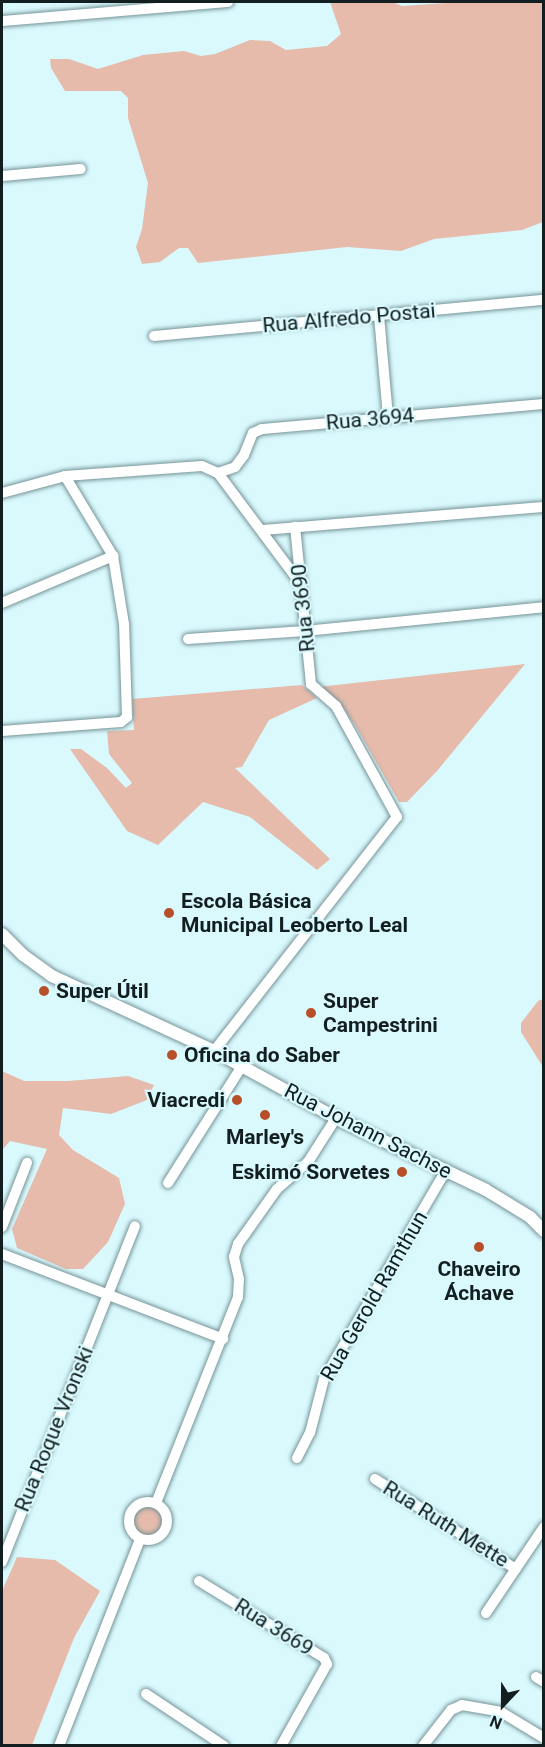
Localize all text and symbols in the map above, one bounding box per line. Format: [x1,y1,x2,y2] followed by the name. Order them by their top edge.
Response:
[261,298,437,338] street label: Rua Alfredo Postai
[325,403,415,435] street label: Rua 3694
[286,563,320,653] street label: Rua 3690
[181,888,408,938] place label: Escola Básica Municipal Leoberto Leal
[162,906,176,920] marker: Escola Básica Municipal Leoberto Leal
[56,978,149,1004] place label: Super Útil
[37,984,51,998] marker: Super Útil
[323,988,438,1038] place label: Super Campestrini
[304,1006,318,1020] marker: Super Campestrini
[184,1042,340,1068] place label: Oficina do Saber
[165,1048,179,1062] marker: Oficina do Saber
[280,1078,456,1184] street label: Rua Johann Sachse
[147,1087,225,1113] place label: Viacredi
[230,1093,244,1107] marker: Viacredi
[258,1108,272,1122] marker: Marley's
[226,1124,304,1150] place label: Marley's
[232,1159,390,1185] place label: Eskimó Sorvetes
[395,1165,409,1179] marker: Eskimó Sorvetes
[315,1207,433,1385] street label: Rua Gerold Ramthun
[472,1240,486,1254] marker: Chaveiro Áchave
[437,1256,521,1306] place label: Chaveiro Áchave
[9,1343,99,1515] street label: Rua Roque Vronski
[378,1475,514,1573] street label: Rua Ruth Mette
[230,1593,318,1661] street label: Rua 3669
[473,1675,533,1735] north arrow
[487,1711,505,1733] text: N

